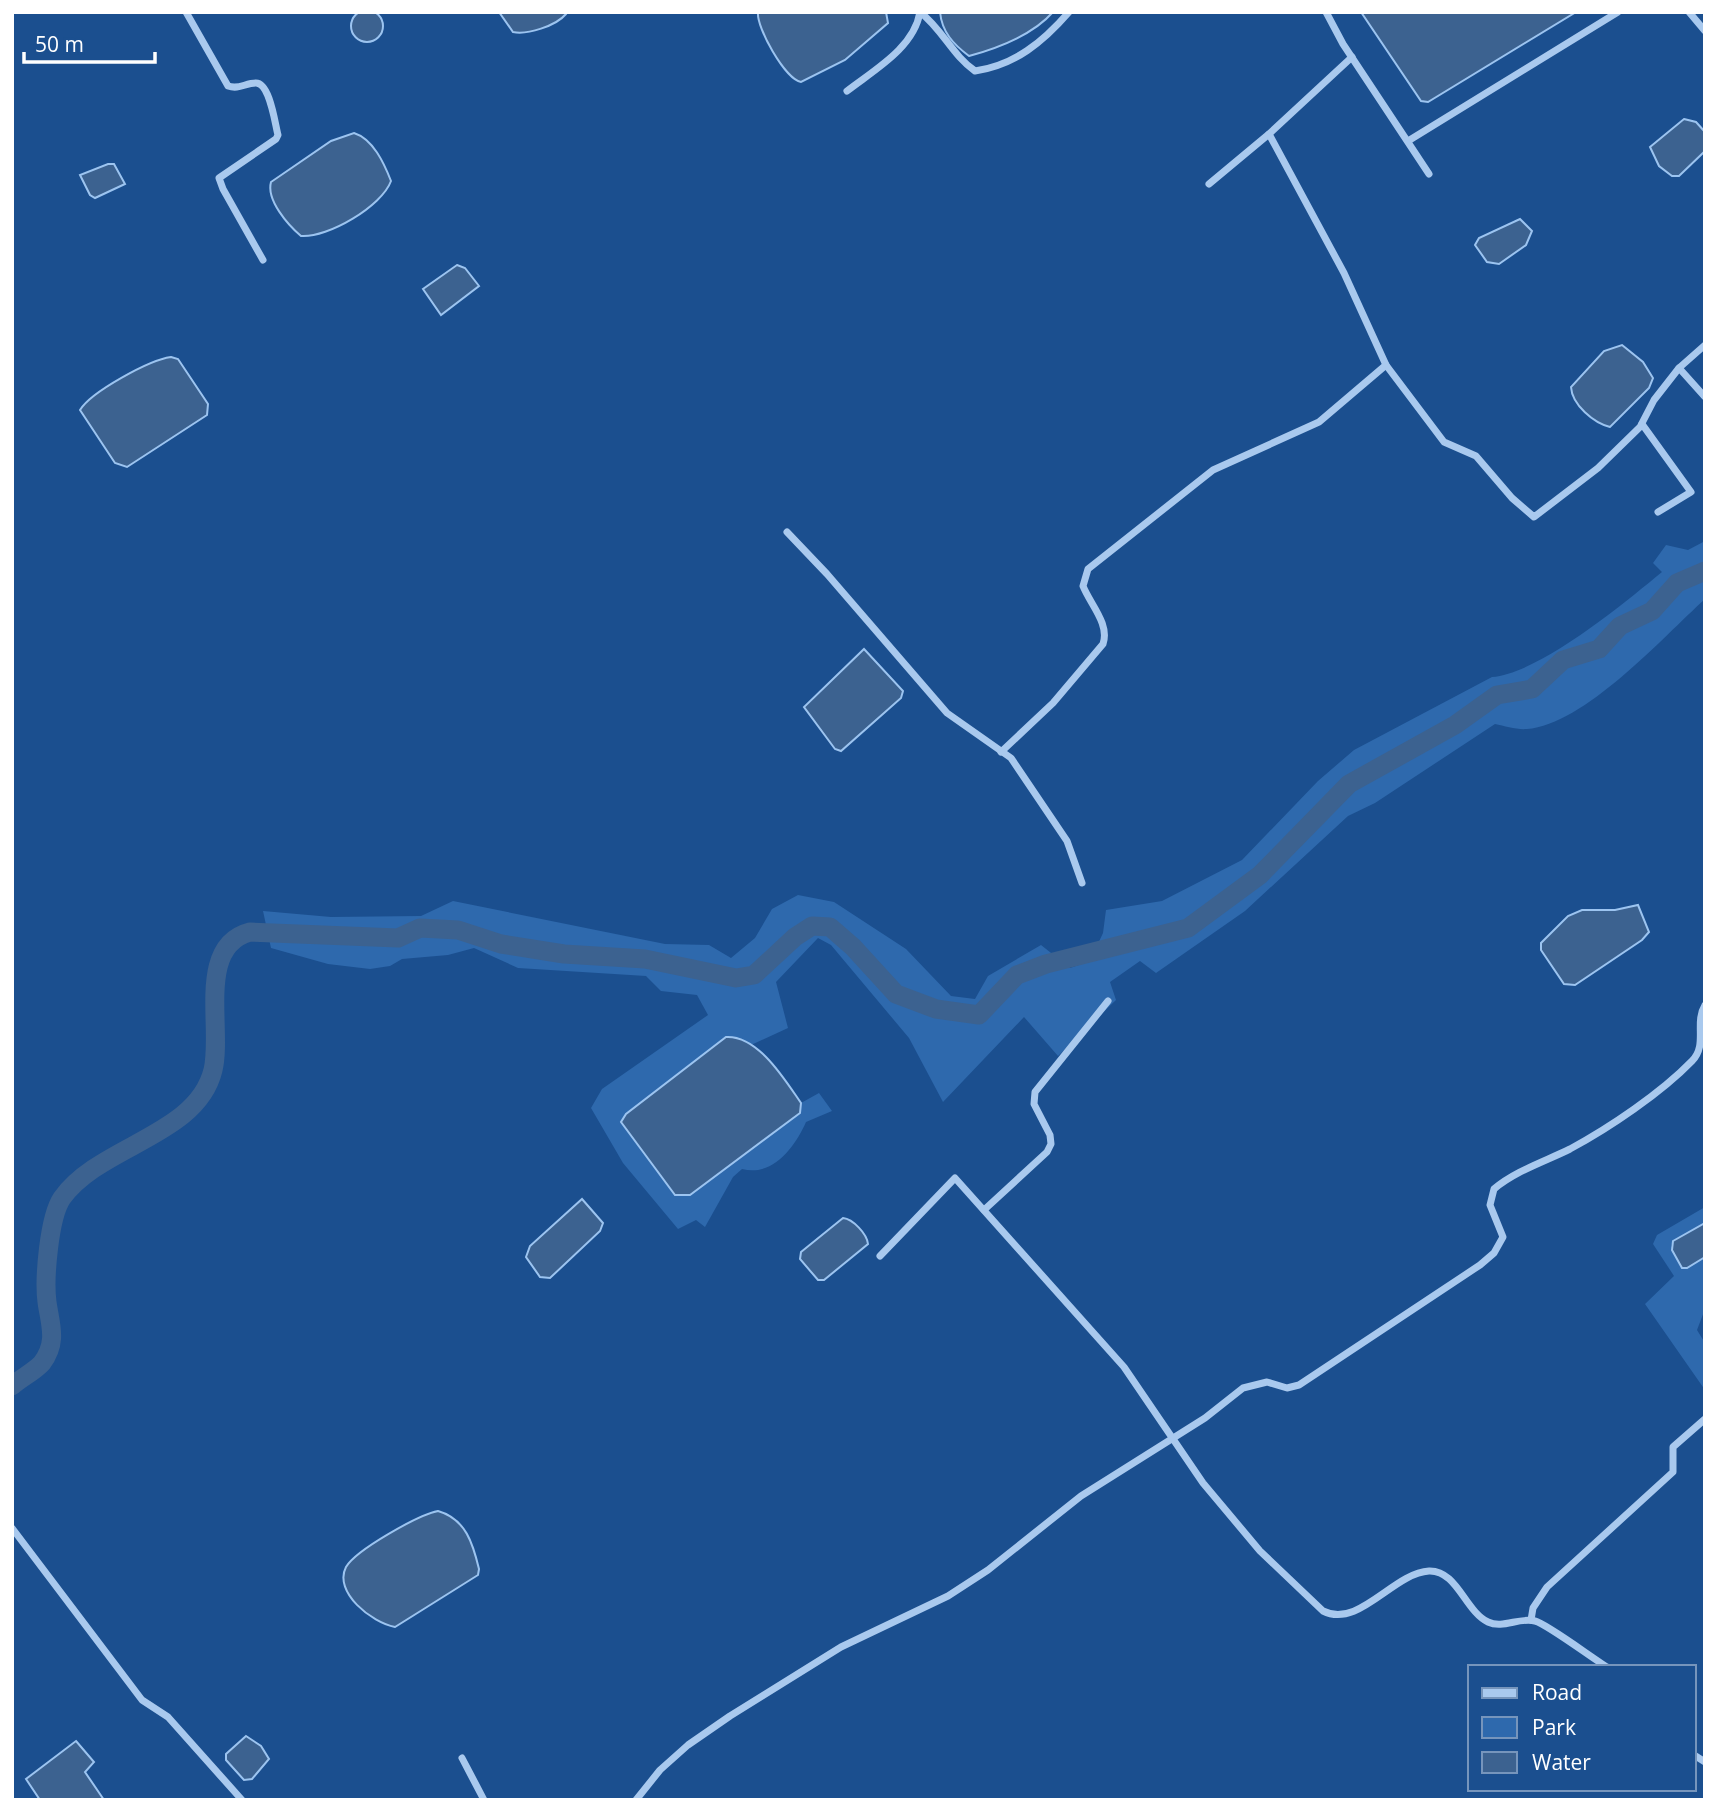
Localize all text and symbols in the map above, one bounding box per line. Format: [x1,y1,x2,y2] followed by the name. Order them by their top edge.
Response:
[24,21,156,65] scale bar
[35,30,84,58] text: 50 m
[1468,1665,1696,1791] legend
[1532,1678,1582,1706] text: Road
[1532,1713,1576,1741] text: Park
[1532,1748,1591,1776] text: Water

